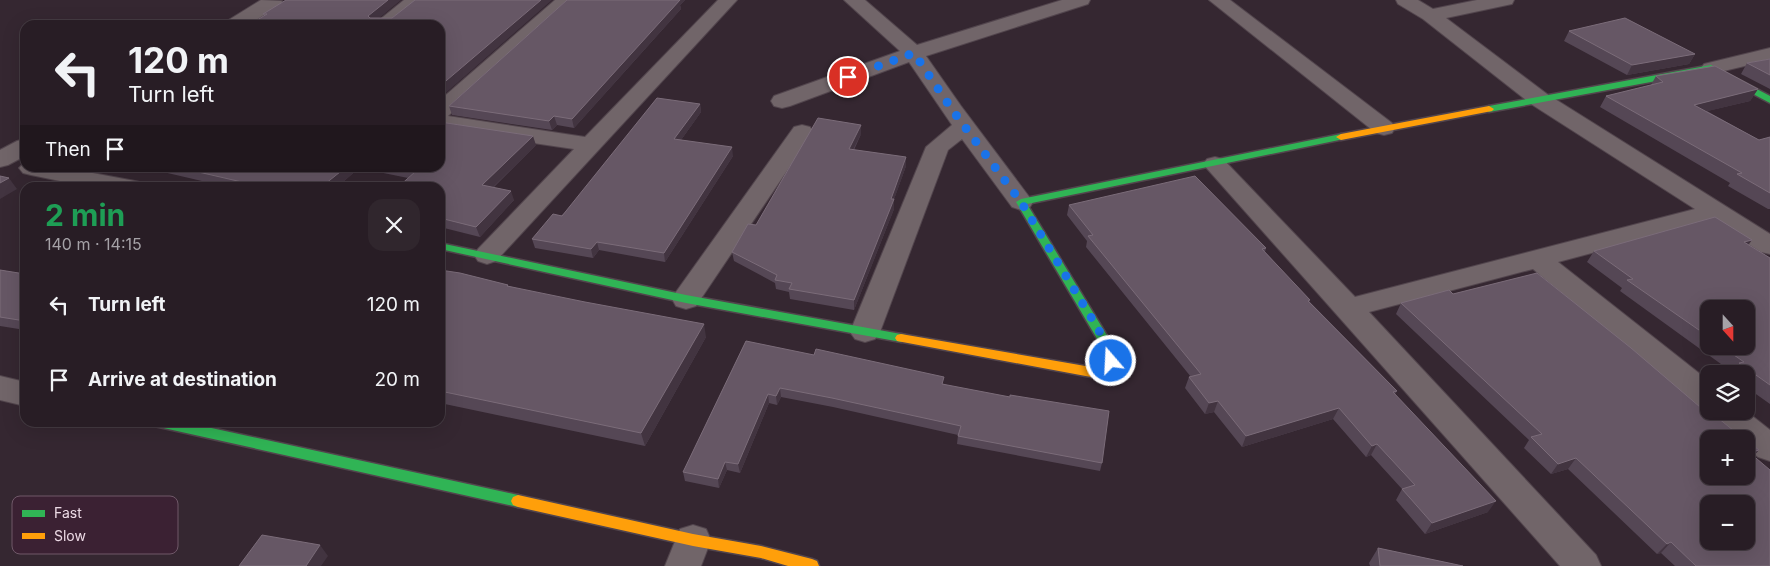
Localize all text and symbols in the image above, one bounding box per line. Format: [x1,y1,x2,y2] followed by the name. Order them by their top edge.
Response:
[128,39,229,81] text: 120 m
[45,40,110,105] icon: left
[827,56,869,98] pin
[834,63,862,91] icon: arrive
[128,81,214,107] text: Turn left
[101,135,129,163] icon: arrive
[45,138,91,161] text: Then
[45,197,125,233] text: 2 min
[368,199,420,251] button: close
[45,234,142,254] text: 140 m · 14:15
[45,291,73,319] icon: left
[88,293,166,316] text: Turn left
[367,293,420,316] text: 120 m
[1700,300,1755,355] north arrow
[1700,300,1755,550] map controls
[1084,334,1136,386] position arrow
[1700,365,1755,420] button: layers
[45,366,73,394] icon: arrive
[88,368,277,391] text: Arrive at destination
[374,368,420,391] text: 20 m
[1700,430,1755,485] button: +
[1700,495,1755,550] button: −
[12,496,178,554] legend
[54,504,82,521] text: Fast
[54,527,86,544] text: Slow

